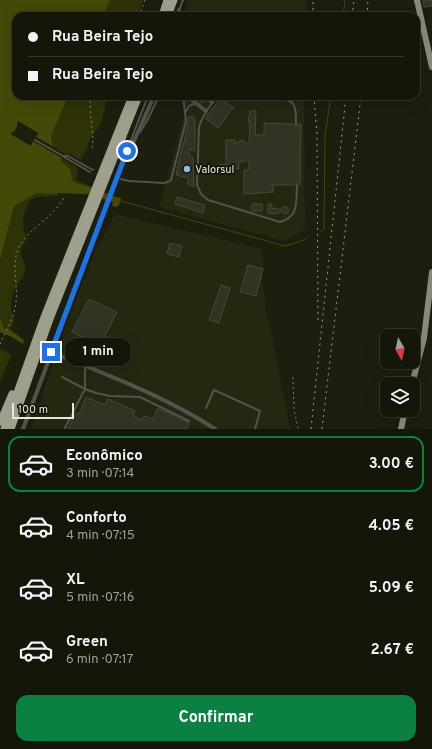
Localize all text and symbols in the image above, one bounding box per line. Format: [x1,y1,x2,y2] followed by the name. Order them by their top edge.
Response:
[52,28,153,47] text: Rua Beira Tejo
[52,66,153,85] text: Rua Beira Tejo
[118,142,136,160] route start
[195,163,234,177] place label: Valorsul
[182,164,192,174] marker: Valorsul
[380,329,420,369] north arrow
[380,329,420,417] map controls
[65,338,131,366] callout: 1 min
[42,343,60,361] route end
[82,344,114,360] text: 1 min
[380,377,420,417] button: layers
[12,401,74,420] scale bar
[18,403,48,417] text: 100 m
[18,446,54,482] icon: car
[66,447,143,466] text: Econômico
[369,455,414,474] text: 3.00 €
[66,466,134,482] text: 3 min · 07:14
[18,508,54,544] icon: car
[66,509,127,528] text: Conforto
[368,517,414,536] text: 4.05 €
[66,528,135,544] text: 4 min · 07:15
[18,570,54,606] icon: car
[66,571,84,590] text: XL
[369,579,414,598] text: 5.09 €
[66,590,135,606] text: 5 min · 07:16
[18,632,54,668] icon: car
[66,633,108,652] text: Green
[371,641,414,660] text: 2.67 €
[66,652,133,668] text: 6 min · 07:17
[16,695,416,741] button: Confirmar

